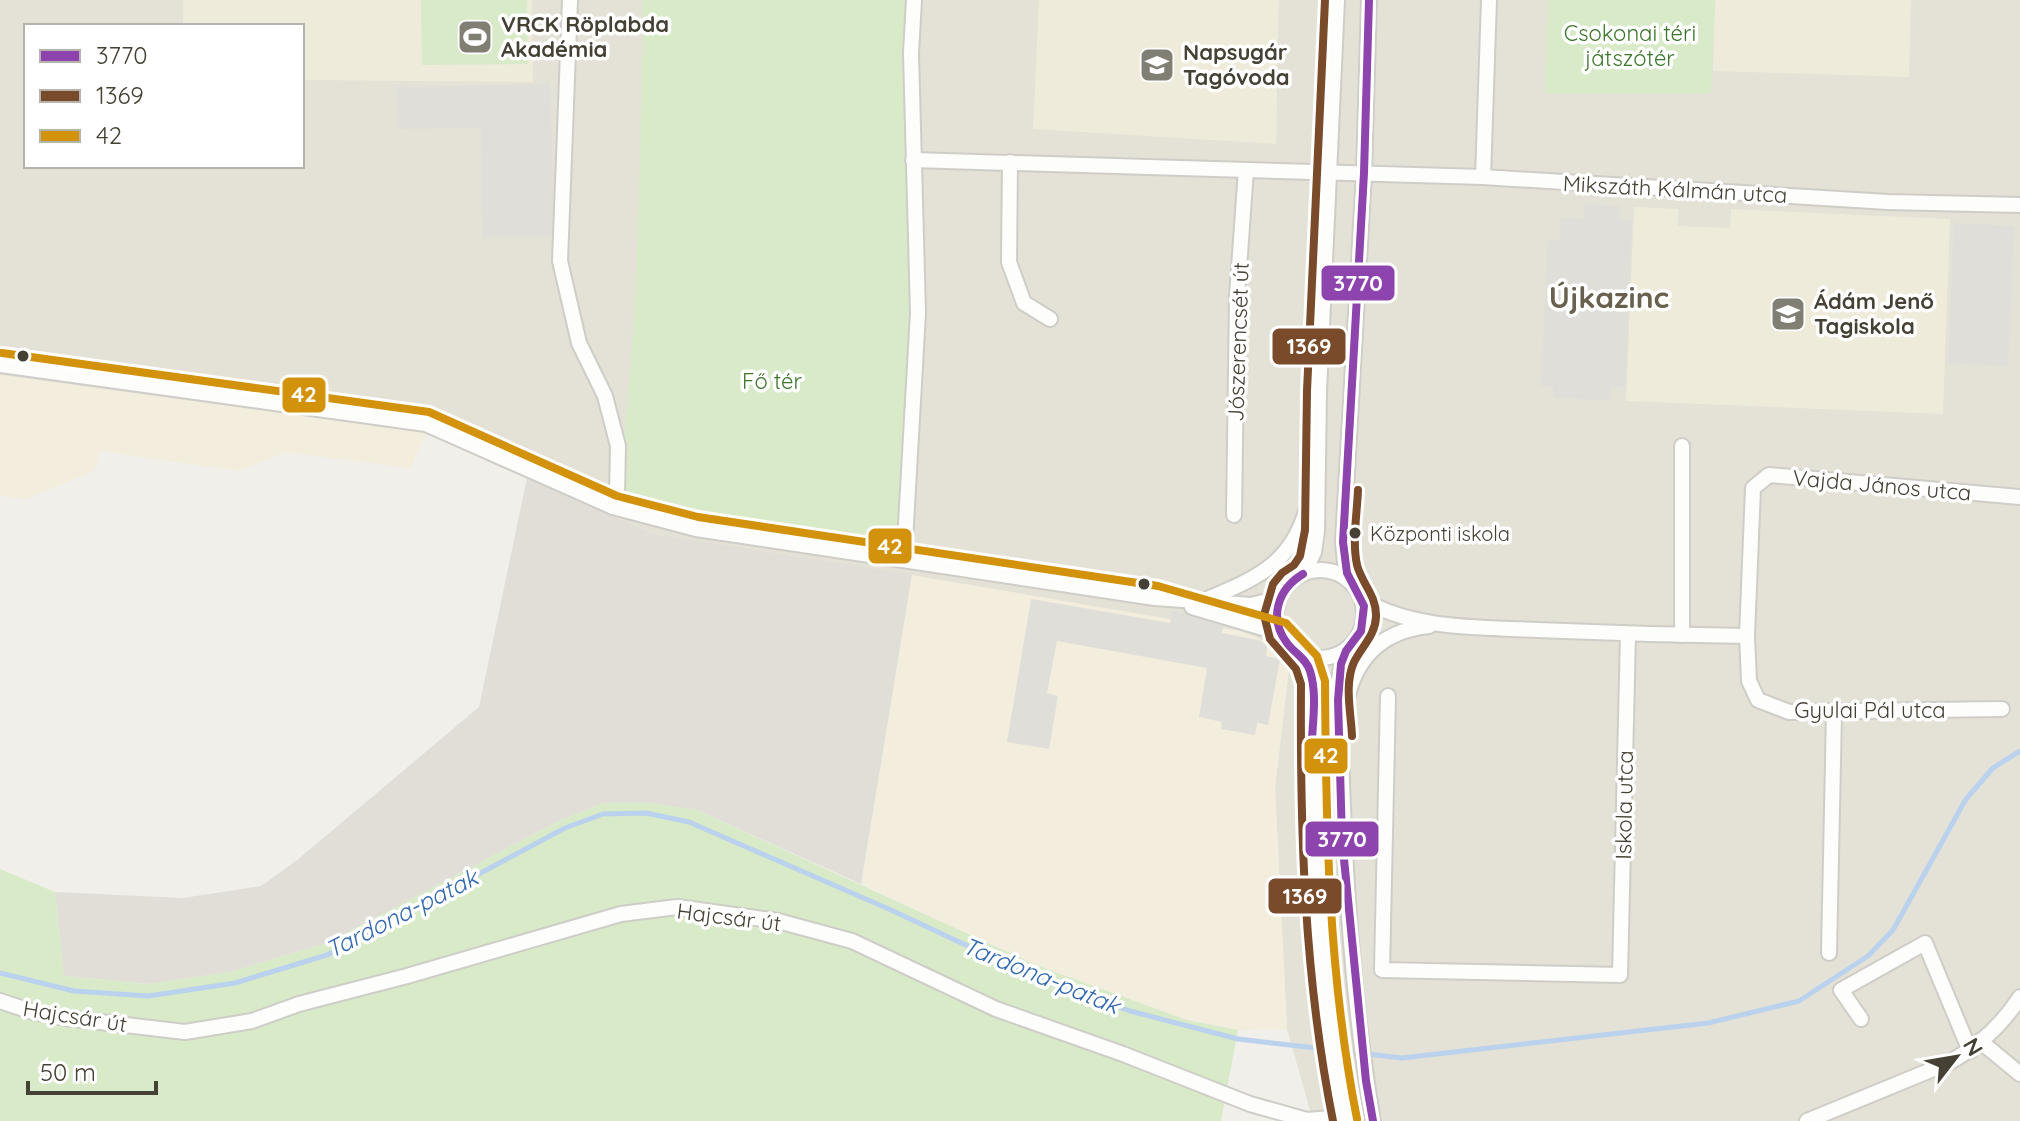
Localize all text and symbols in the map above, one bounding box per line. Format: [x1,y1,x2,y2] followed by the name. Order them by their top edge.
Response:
[501,10,669,63] place label: VRCK Röplabda Akadémia
[456,18,494,56] sports icon: VRCK Röplabda Akadémia
[1564,19,1696,72] park label: Csokonai téri játszótér
[24,24,304,168] legend
[1183,38,1290,91] place label: Napsugár Tagóvoda
[96,40,147,70] text: 3770
[1138,46,1176,84] school or university icon: Napsugár Tagóvoda
[96,80,144,110] text: 1369
[96,120,122,150] text: 42
[1562,169,1788,209] street label: Mikszáth Kálmán utca
[1221,262,1255,422] street label: Jószerencsét út
[1320,264,1396,302] line badge: 3770
[1333,269,1383,297] text: 3770
[1549,278,1669,316] district label: Újkazinc
[1814,287,1934,340] place label: Ádám Jenő Tagiskola
[1769,295,1807,333] school or university icon: Ádám Jenő Tagiskola
[1271,327,1347,366] line badge: 1369
[1286,332,1332,360] text: 1369
[15,348,31,364] unlabelled marker
[742,367,803,395] park label: Fő tér
[281,376,327,414] line badge: 42
[291,380,317,408] text: 42
[1792,463,1972,507] street label: Vajda János utca
[1370,521,1510,546] place label: Központi iskola
[1347,525,1363,541] marker: Központi iskola
[867,527,913,565] line badge: 42
[877,532,903,560] text: 42
[1136,576,1152,592] unlabelled marker
[1794,696,1946,724] street label: Gyulai Pál utca
[1303,737,1349,775] line badge: 42
[1313,741,1339,769] text: 42
[1609,750,1639,860] street label: Iskola utca
[1304,820,1380,858] line badge: 3770
[1317,825,1367,853] text: 3770
[320,861,485,964] water label: Tardona-patak
[1267,877,1343,915] line badge: 1369
[1282,882,1328,910] text: 1369
[675,897,783,937] street label: Hajcsár út
[958,930,1126,1021] water label: Tardona-patak
[21,994,129,1038] street label: Hajcsár út
[1916,1017,1996,1097] north arrow
[1957,1033,1989,1061] text: N
[28,1045,156,1095] scale bar
[40,1057,96,1087] text: 50 m

